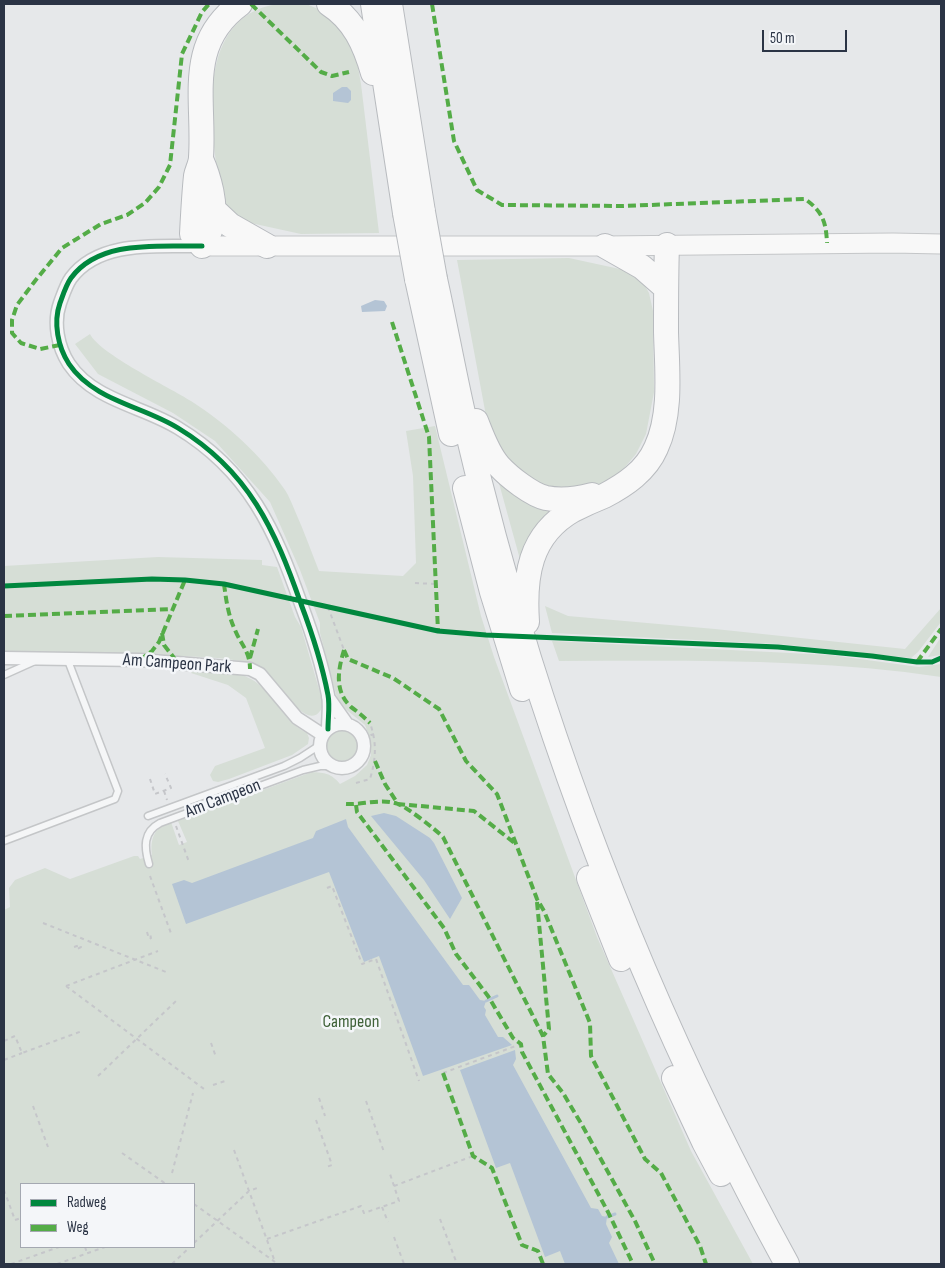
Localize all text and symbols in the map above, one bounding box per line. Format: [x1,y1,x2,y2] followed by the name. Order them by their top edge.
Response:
[765,20,850,52] scale bar
[770,29,795,48] text: 50 m
[122,649,232,679] street label: Am Campeon Park
[182,775,264,823] street label: Am Campeon
[323,1011,379,1033] park label: Campeon
[20,1183,195,1248] legend
[67,1193,106,1212] text: Radweg
[67,1218,89,1237] text: Weg

